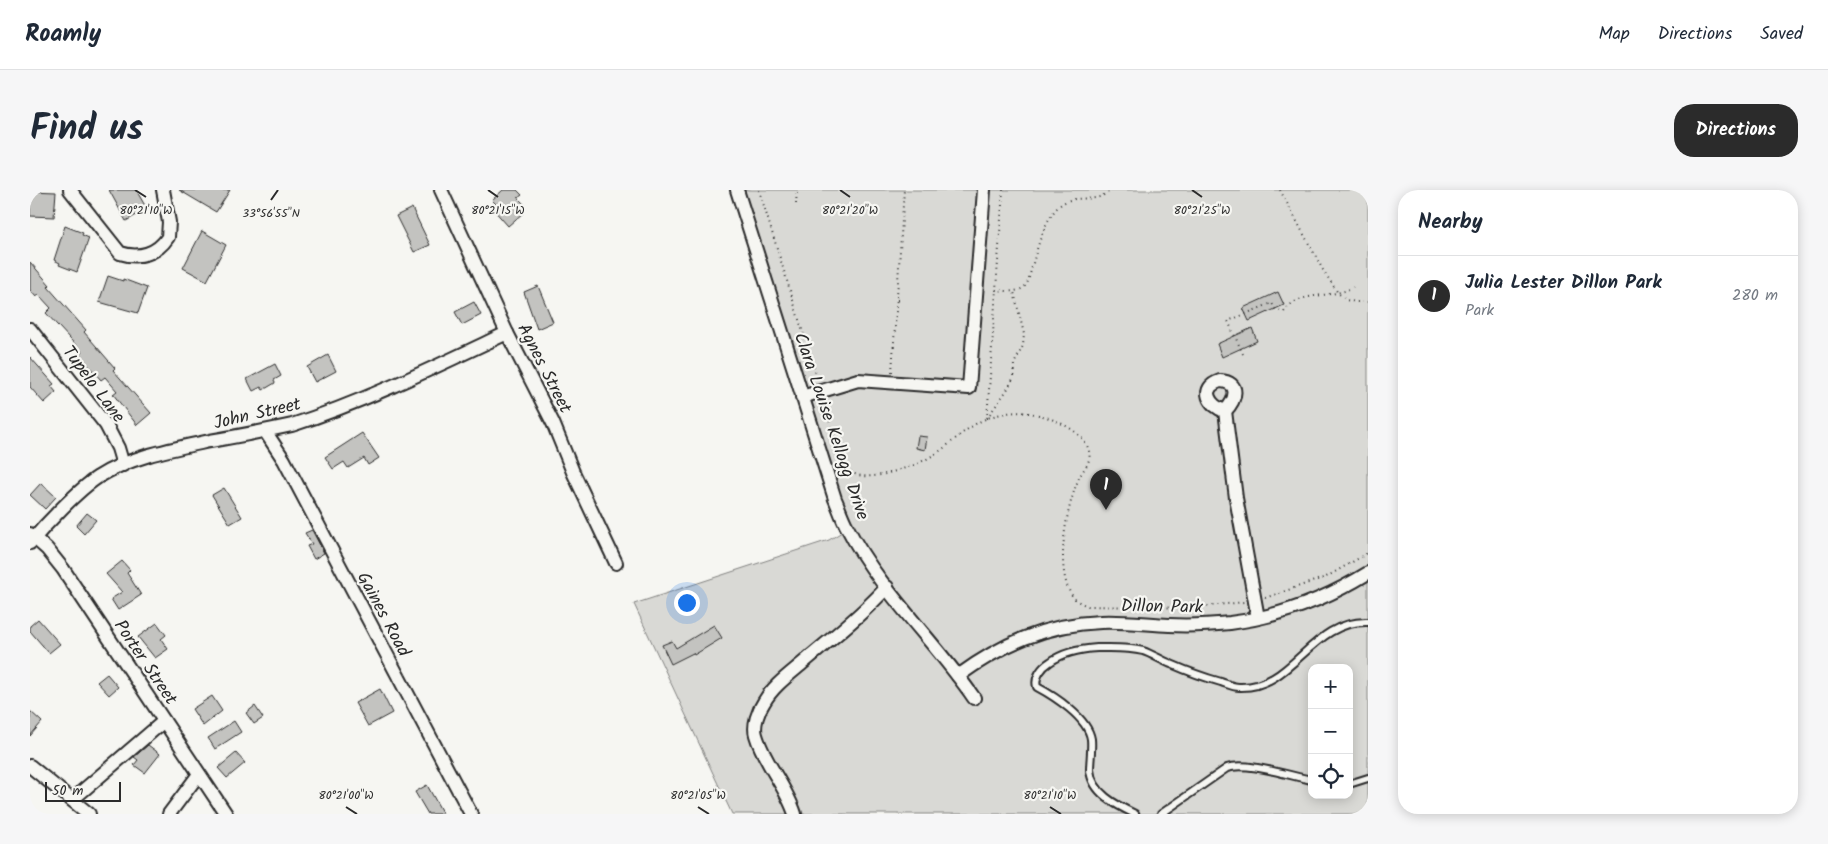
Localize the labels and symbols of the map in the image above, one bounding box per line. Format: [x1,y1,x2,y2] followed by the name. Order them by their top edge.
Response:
[120,201,172,220] text: 80°21'10"W
[471,201,525,220] text: 80°21'15"W
[822,201,878,220] text: 80°21'20"W
[1174,201,1230,220] text: 80°21'25"W
[242,204,300,223] text: 33°56'55"N
[509,319,579,420] street label: Agnes Street
[785,329,876,524] street label: Clara Louise Kellogg Drive
[54,340,132,430] street label: Tupelo Lane
[211,390,305,439] street label: John Street
[1090,469,1122,510] pin: 1
[348,567,418,663] street label: Gaines Road
[674,590,700,616] your location
[1121,592,1204,623] street label: Dillon Park
[105,614,185,712] street label: Porter Street
[45,779,121,802] scale bar
[318,786,374,805] text: 80°21'00"W
[670,786,726,805] text: 80°21'05"W
[1024,786,1076,805] text: 80°21'10"W

